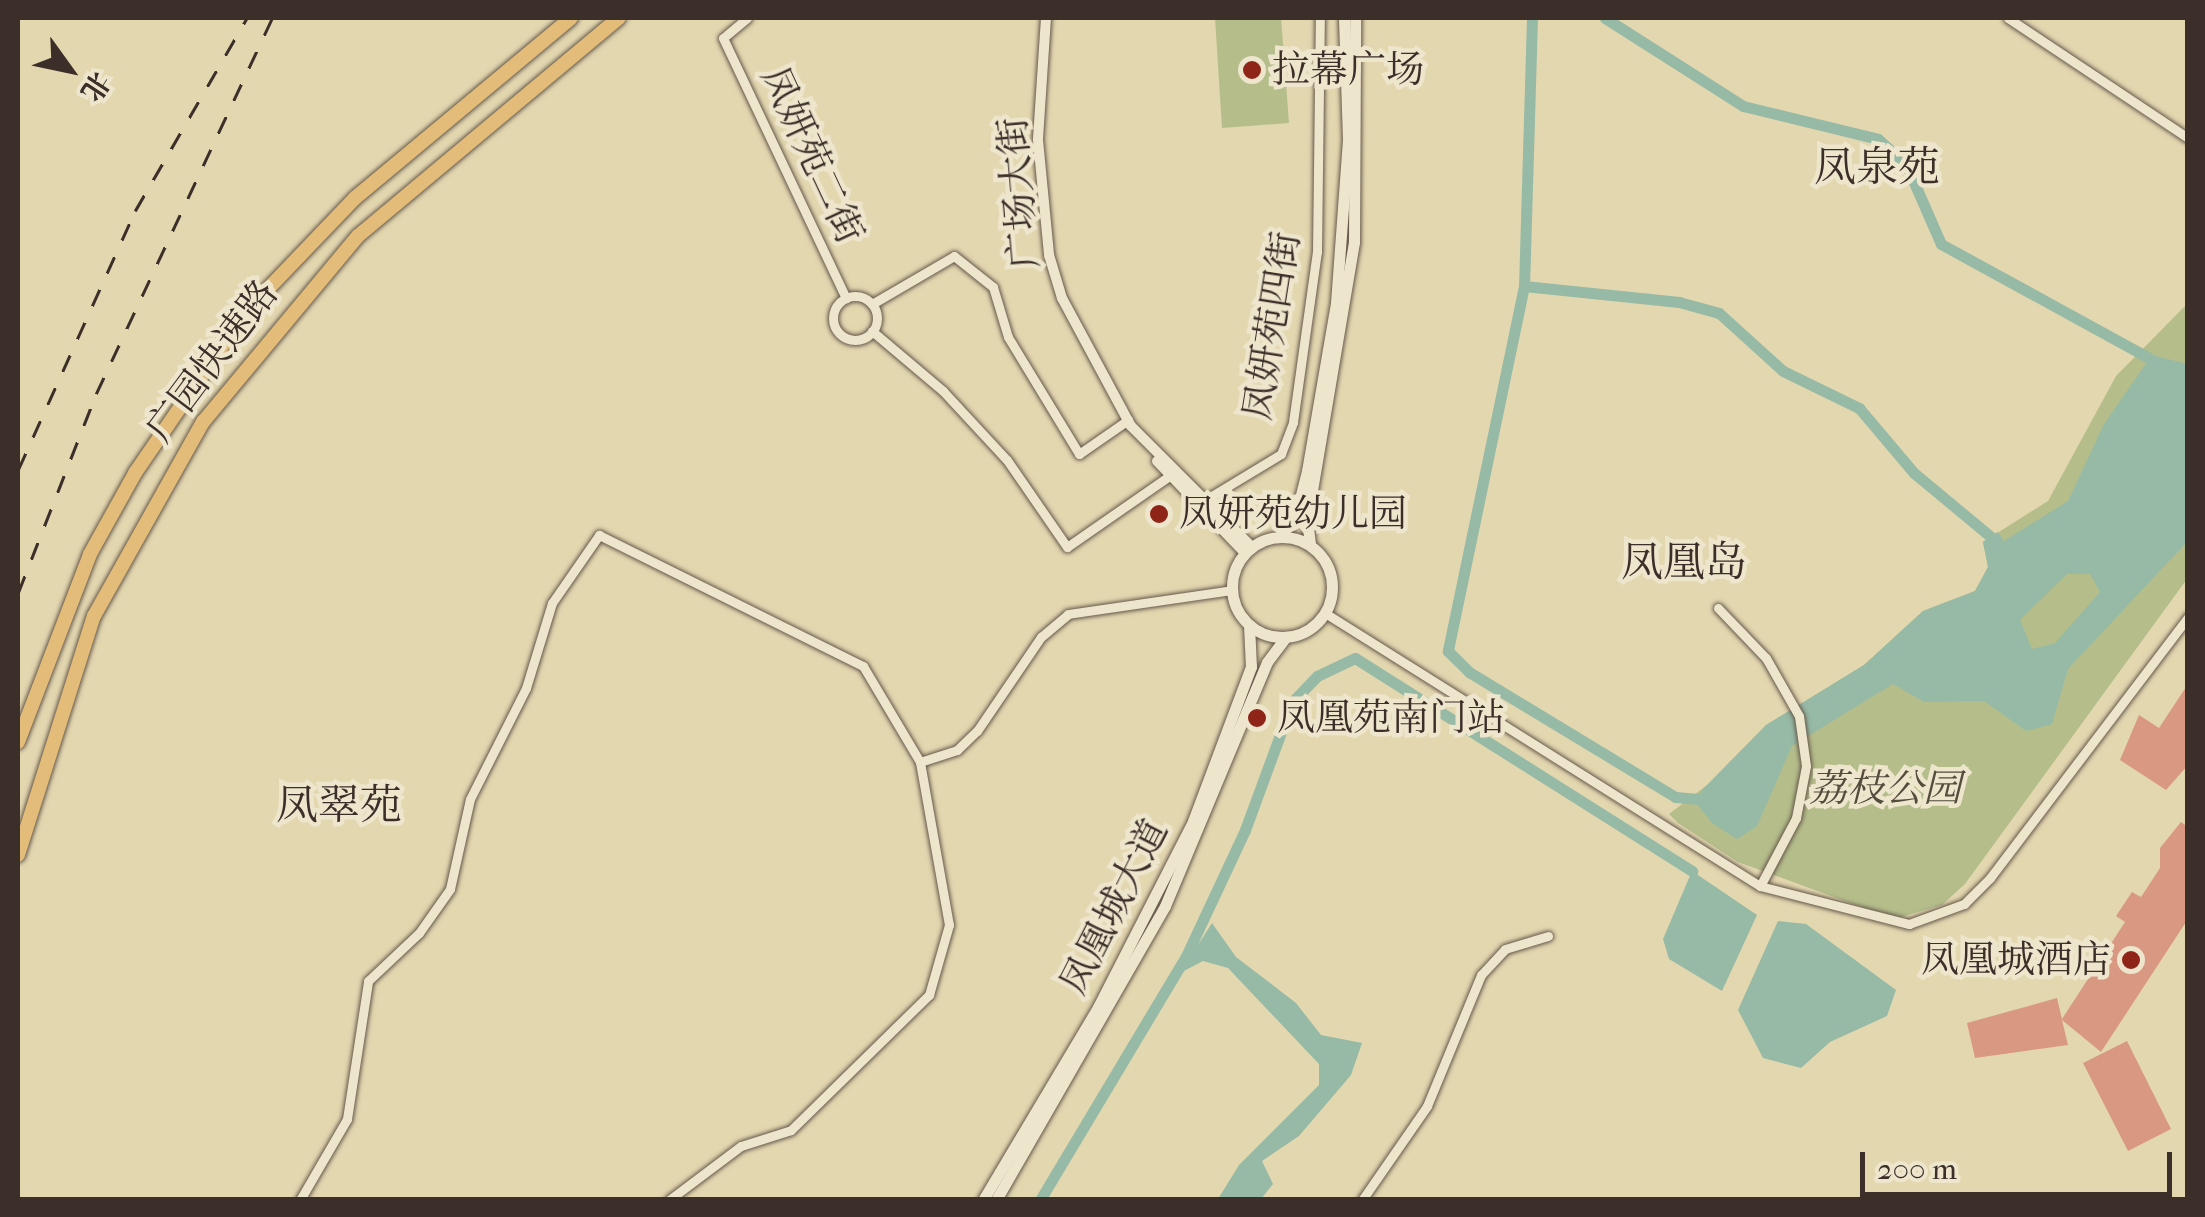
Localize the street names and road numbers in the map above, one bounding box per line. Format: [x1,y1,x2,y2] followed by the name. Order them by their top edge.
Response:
[751,59,873,251] street label: 凤妍苑二街
[990,115,1048,271] street label: 广场大街
[1235,229,1309,423] street label: 凤妍苑四街
[137,271,287,451] street label: 广园快速路
[1051,812,1177,1002] street label: 凤凰城大道

